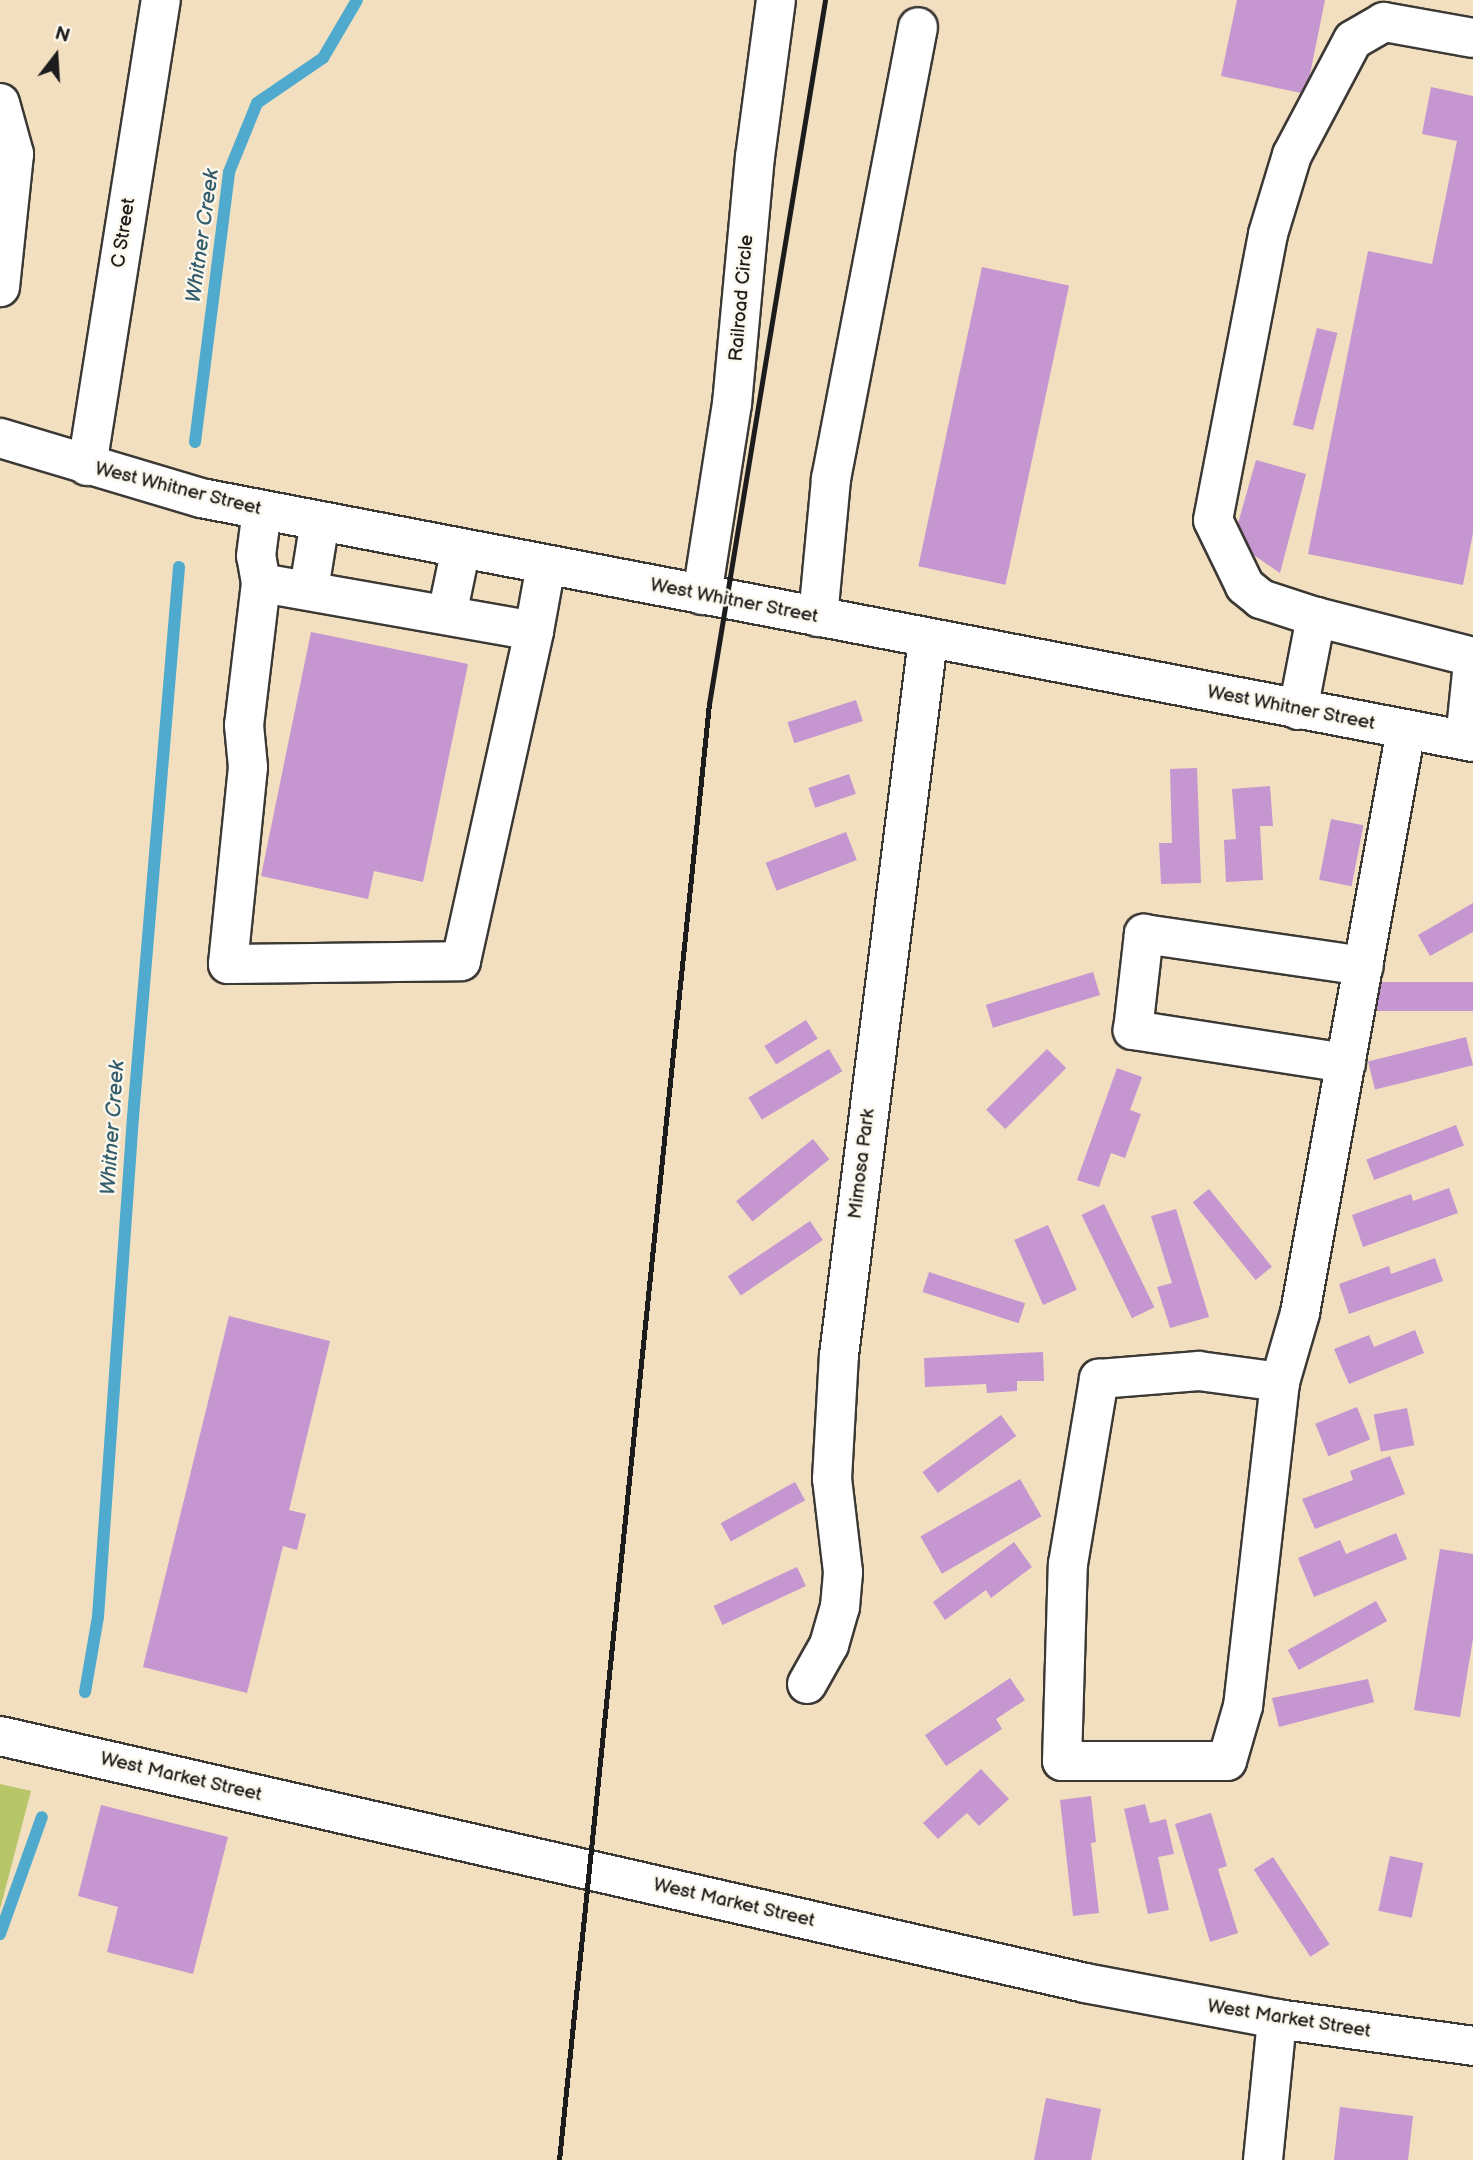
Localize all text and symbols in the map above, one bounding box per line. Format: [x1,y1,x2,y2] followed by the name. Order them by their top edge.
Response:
[21,21,91,91] north arrow
[52,22,72,49] text: N
[181,167,225,305] water label: Whitner Creek
[107,196,141,270] street label: C Street
[725,234,759,362] street label: Railroad Circle
[92,457,264,521] street label: West Whitner Street
[648,573,820,629] street label: West Whitner Street
[1205,680,1377,736] street label: West Whitner Street
[96,1060,130,1196] water label: Whitner Creek
[844,1108,880,1220] street label: Mimosa Park
[98,1747,264,1807] street label: West Market Street
[651,1873,817,1933] street label: West Market Street
[1206,1995,1372,2043] street label: West Market Street

